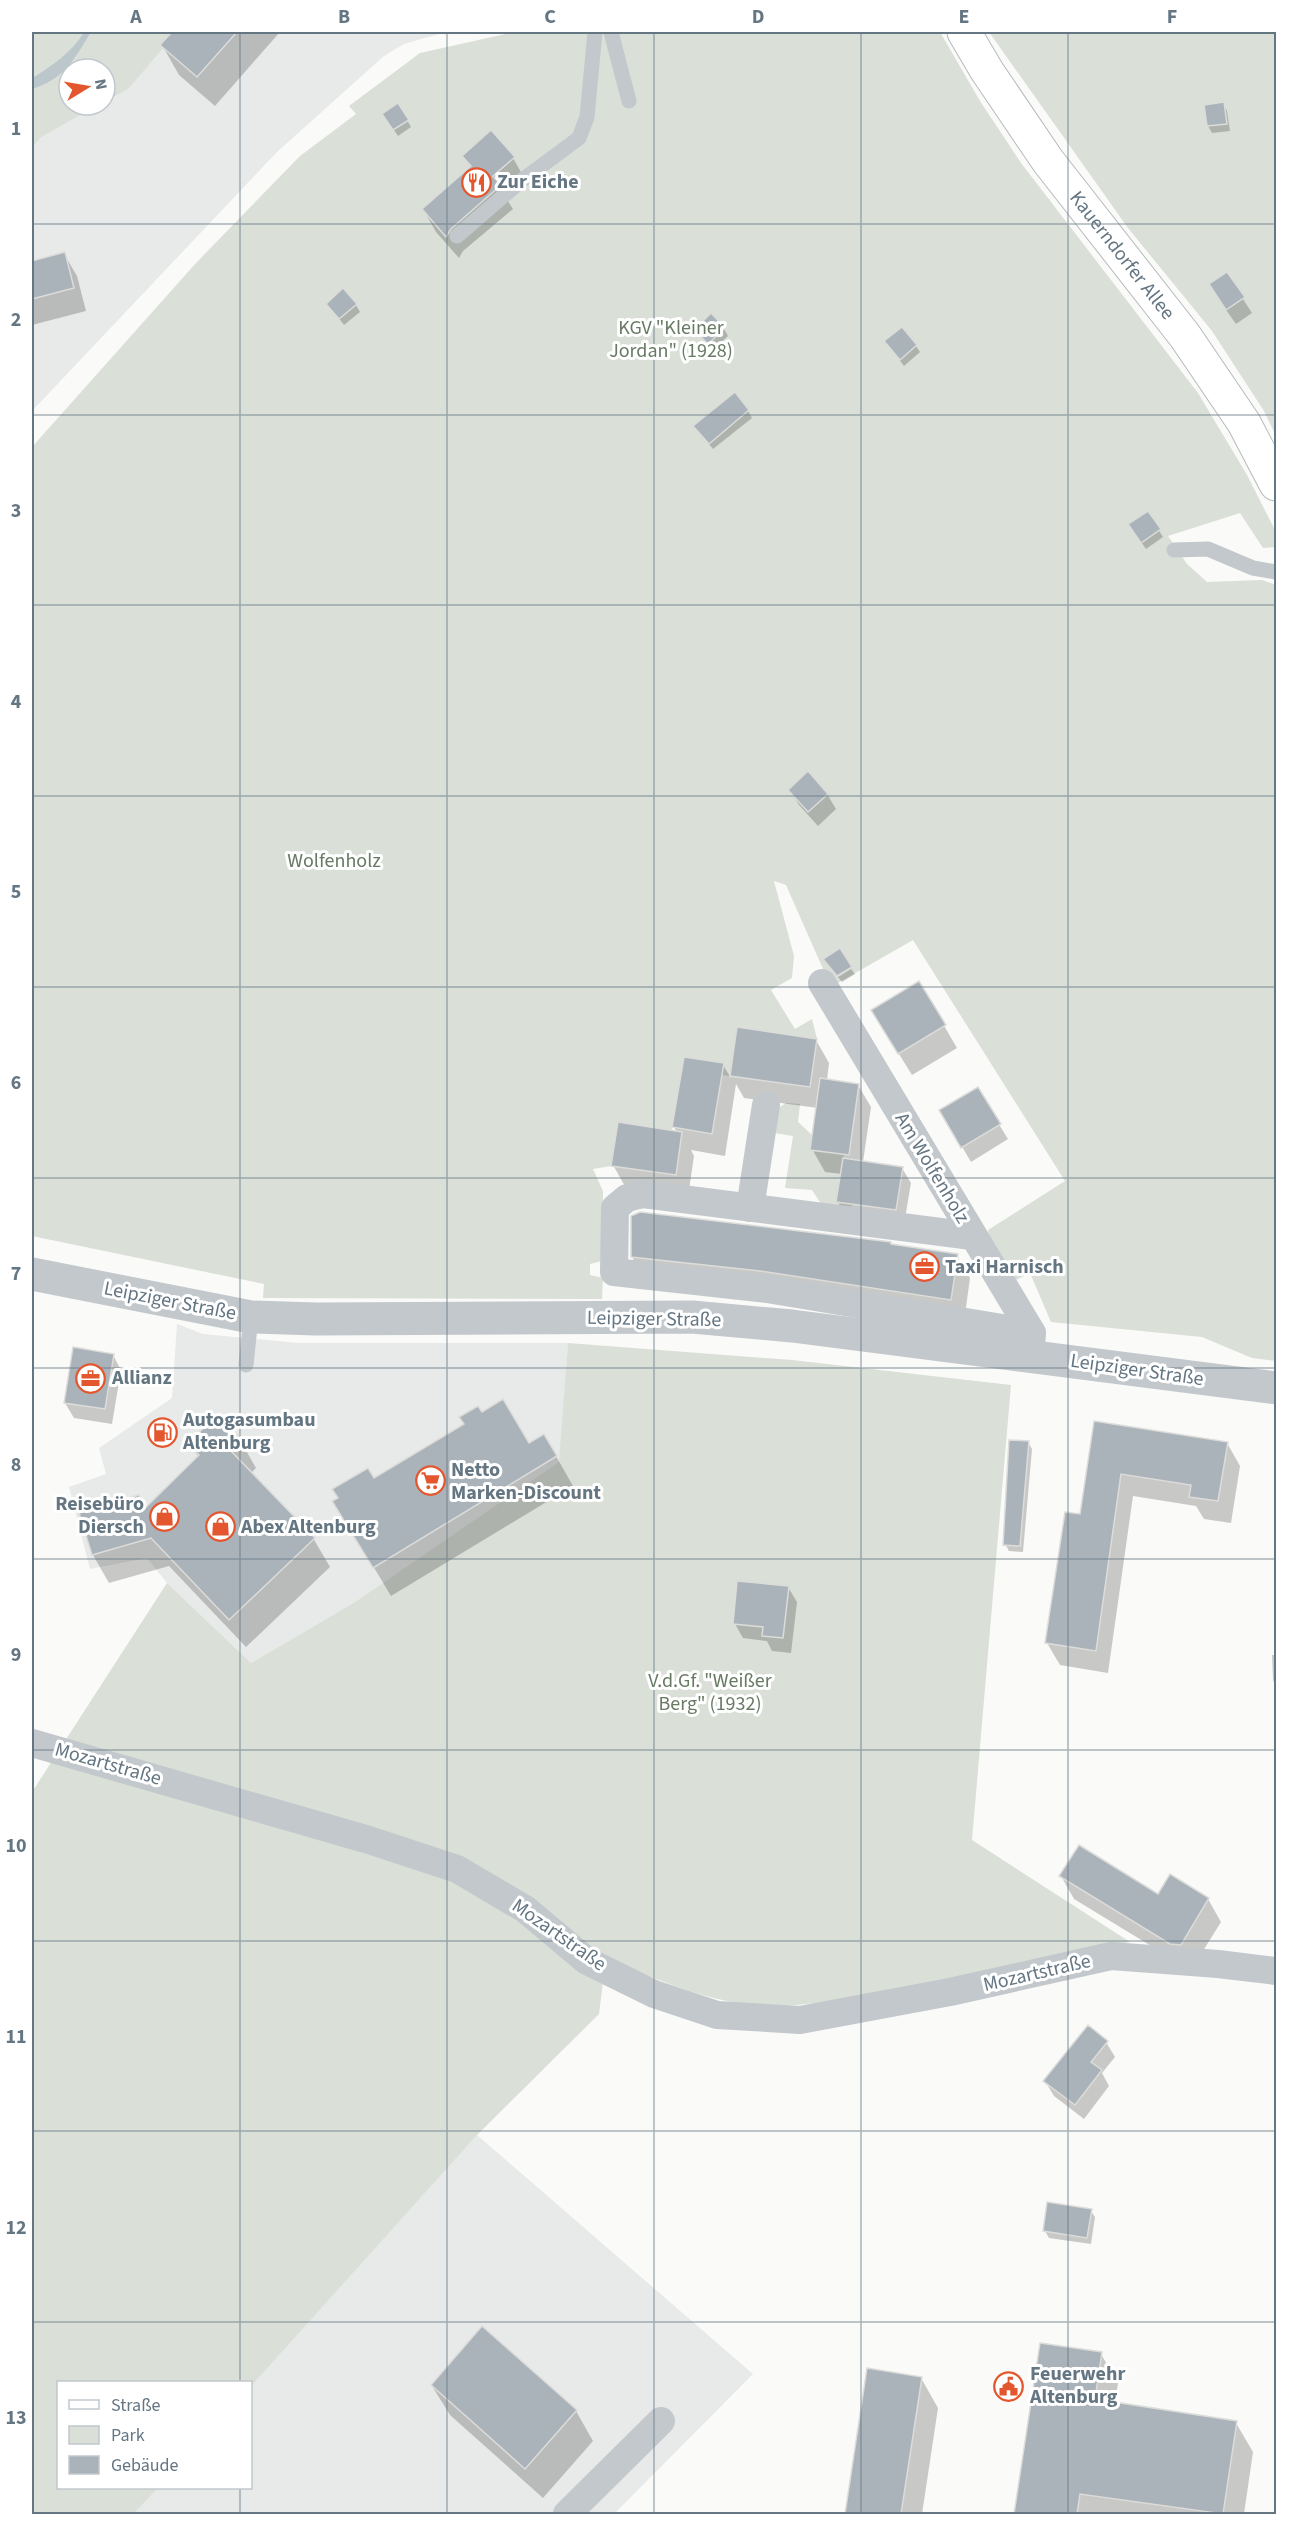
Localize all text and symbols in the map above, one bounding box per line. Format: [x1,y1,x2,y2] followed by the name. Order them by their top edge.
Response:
[129,3,142,31] text: A
[338,3,350,31] text: B
[544,3,556,31] text: C
[752,3,764,31] text: D
[959,3,969,31] text: E
[1167,3,1177,31] text: F
[57,57,117,117] north arrow
[89,77,113,92] text: N
[11,115,21,143] text: 1
[460,166,492,198] restaurant icon: Zur Eiche
[497,168,579,196] place label: Zur Eiche
[1063,185,1181,326] street label: Kauerndorfer Allee
[11,306,21,334] text: 2
[609,314,733,365] park label: KGV "Kleiner Jordan" (1928)
[11,497,21,525] text: 3
[11,688,22,716] text: 4
[287,847,381,875] park label: Wolfenholz
[11,878,21,906] text: 5
[11,1069,21,1097] text: 6
[888,1107,976,1229] street label: Am Wolfenholz
[908,1251,940,1283] office icon: Taxi Harnisch
[945,1253,1064,1281] place label: Taxi Harnisch
[11,1260,21,1288] text: 7
[101,1274,239,1328] street label: Leipziger Straße
[587,1304,721,1334] street label: Leipziger Straße
[1069,1347,1206,1393] street label: Leipziger Straße
[75,1362,107,1394] office icon: Allianz
[111,1364,172,1392] place label: Allianz
[182,1406,316,1457] place label: Autogasumbau Altenburg
[146,1416,178,1448] fuel station icon: Autogasumbau Altenburg
[11,1451,21,1479] text: 8
[451,1456,601,1507] place label: Netto Marken-Discount
[414,1465,446,1497] supermarket icon: Netto Marken-Discount
[55,1490,144,1541] place label: Reisebüro Diersch
[149,1500,181,1532] shop icon: Reisebüro Diersch
[204,1511,236,1543] shop icon: Abex Altenburg
[240,1513,376,1541] place label: Abex Altenburg
[11,1641,21,1669] text: 9
[648,1667,772,1718] park label: V.d.Gf. "Weißer Berg" (1932)
[51,1735,165,1793] street label: Mozartstraße
[5,1832,27,1860] text: 10
[506,1892,612,1978] street label: Mozartstraße
[980,1947,1094,1999] street label: Mozartstraße
[5,2023,27,2051] text: 11
[5,2214,27,2242] text: 12
[1029,2360,1125,2411] place label: Feuerwehr Altenburg
[993,2370,1025,2402] public building icon: Feuerwehr Altenburg
[57,2381,252,2489] legend
[111,2393,161,2418] text: Straße
[5,2404,27,2432] text: 13
[111,2423,145,2448] text: Park
[111,2453,179,2478] text: Gebäude

